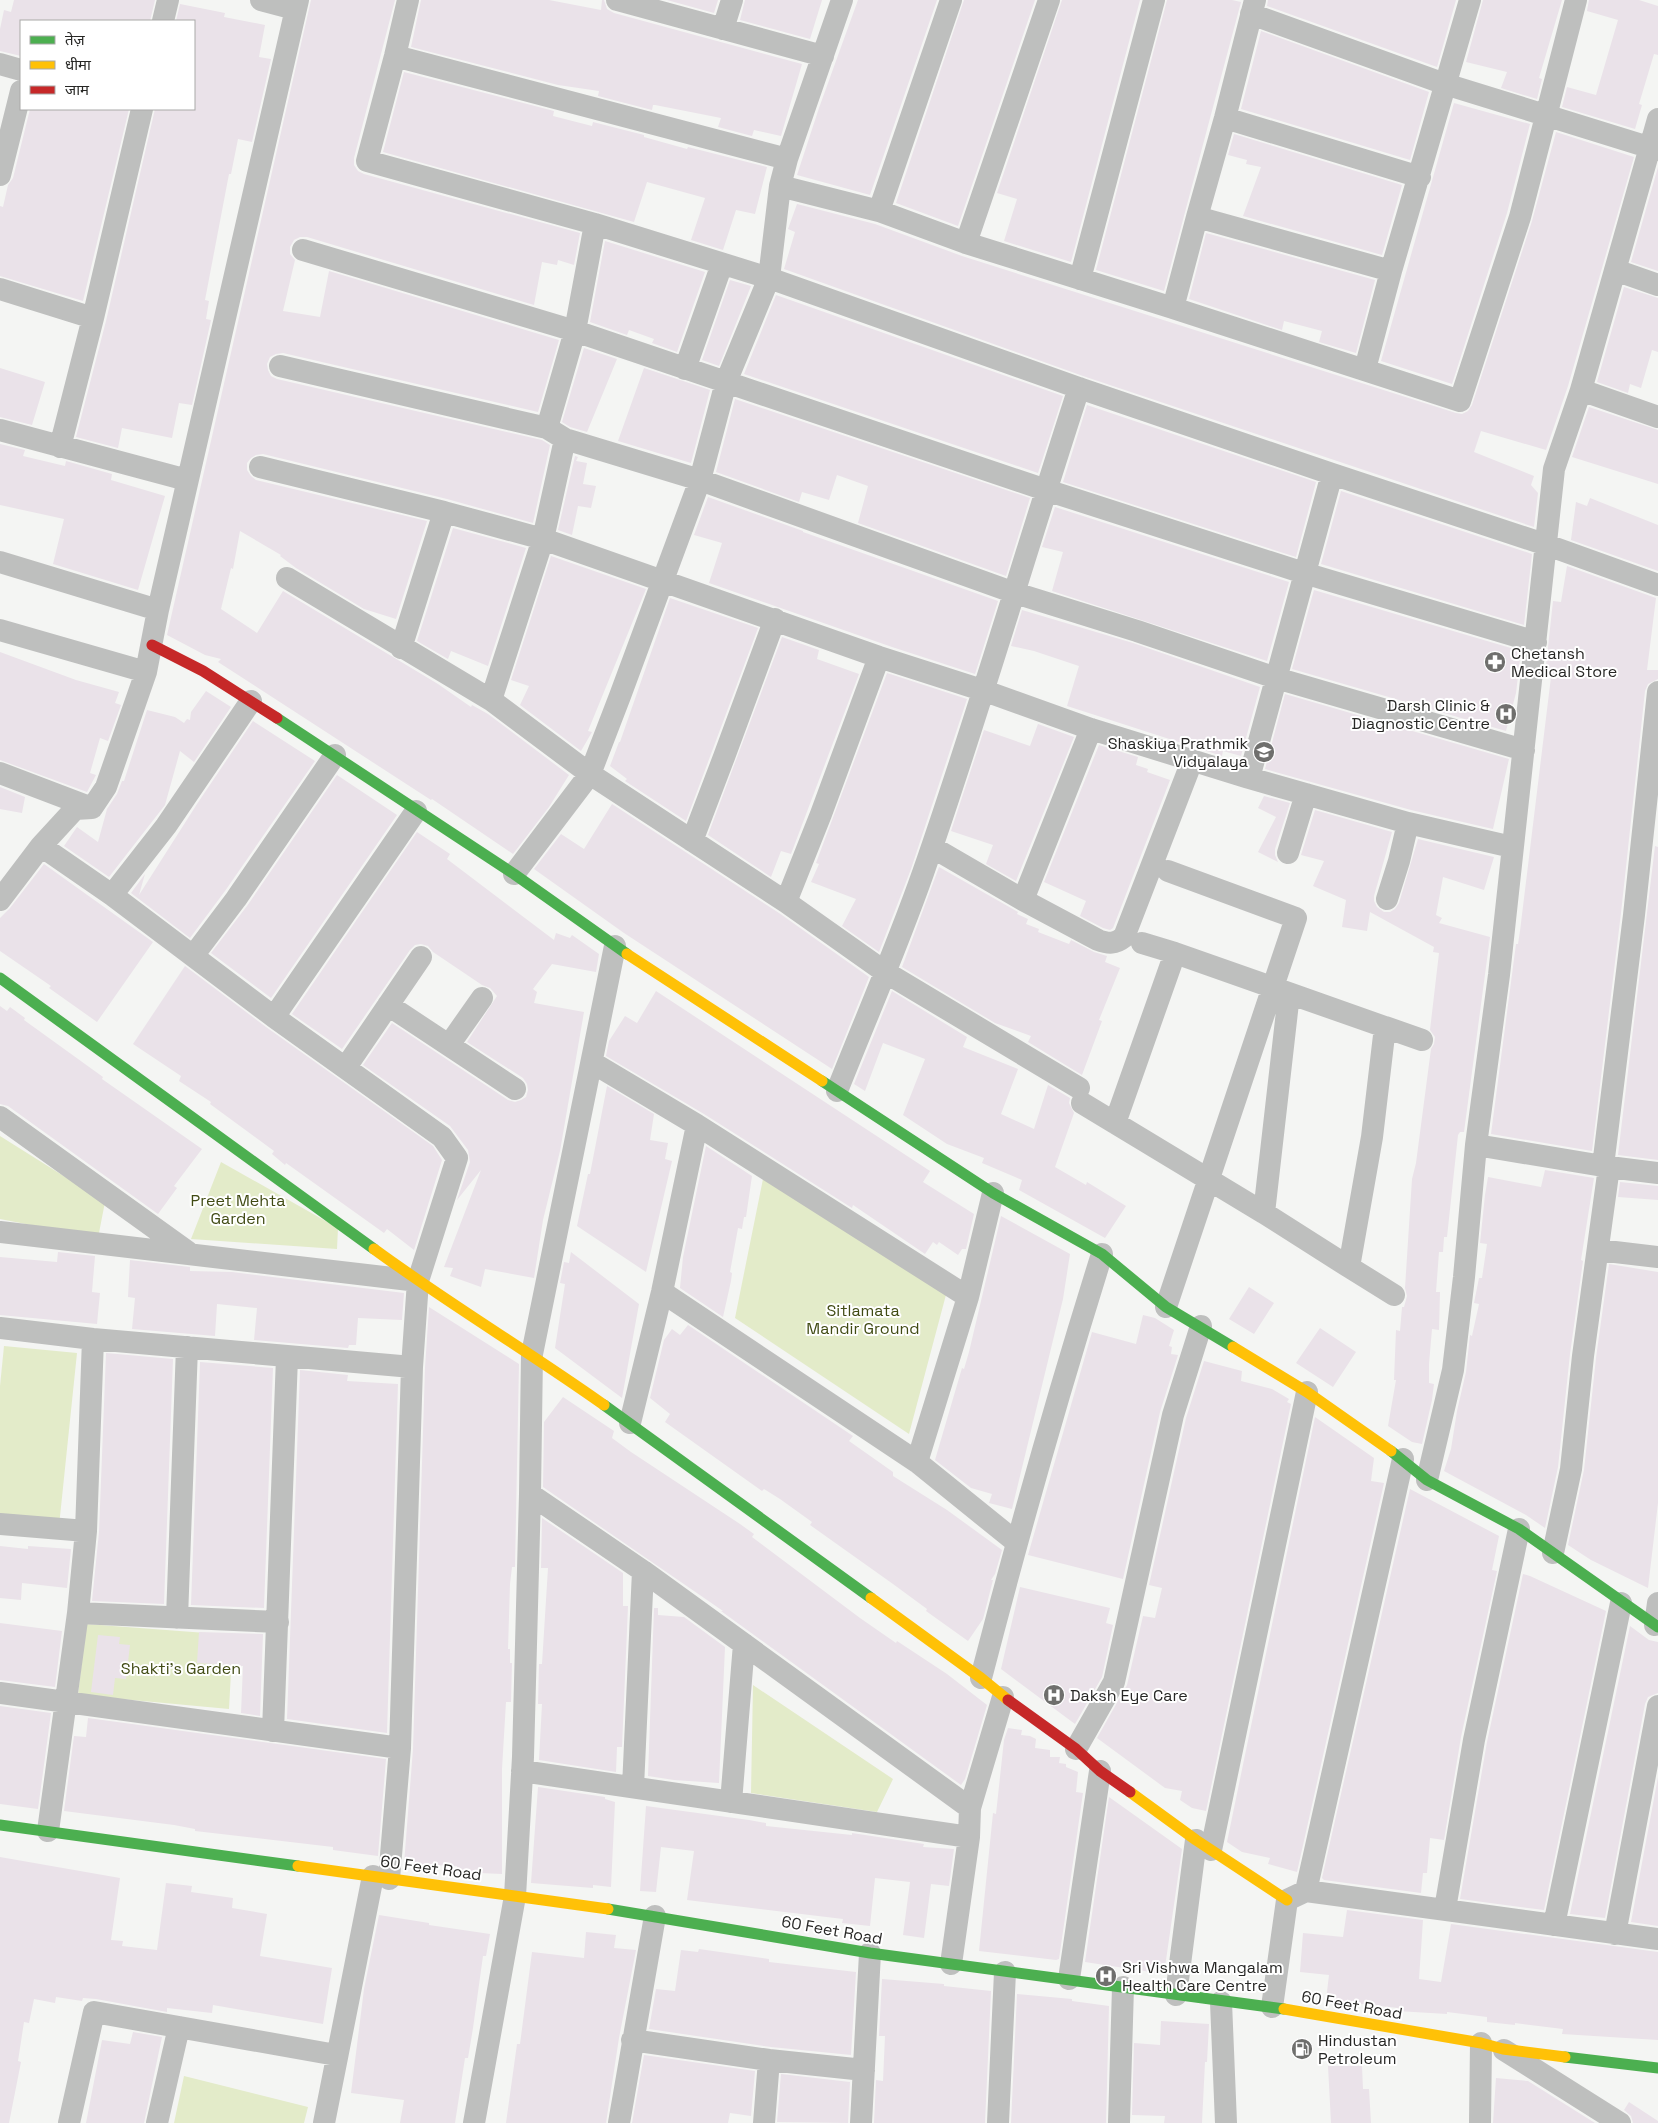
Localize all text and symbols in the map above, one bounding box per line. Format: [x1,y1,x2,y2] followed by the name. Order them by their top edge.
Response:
[20,20,195,110] legend
[65,30,86,49] text: तेज़
[65,55,92,74] text: धीमा
[65,80,90,99] text: जाम
[1511,643,1617,682] place label: Chetansh Medical Store
[1483,650,1507,674] pharmacy icon: Chetansh Medical Store
[1351,695,1490,734] place label: Darsh Clinic & Diagnostic Centre
[1494,702,1518,726] hospital icon: Darsh Clinic & Diagnostic Centre
[1108,733,1248,772] place label: Shaskiya Prathmik Vidyalaya
[1252,740,1276,764] school or university icon: Shaskiya Prathmik Vidyalaya
[191,1190,285,1229] park label: Preet Mehta Garden
[806,1300,920,1339] park label: Sitlamata Mandir Ground
[121,1658,241,1679] park label: Shakti's Garden
[1042,1683,1066,1707] hospital icon: Daksh Eye Care
[1070,1685,1188,1706] place label: Daksh Eye Care
[379,1850,483,1886] street label: 60 Feet Road
[780,1911,884,1949] street label: 60 Feet Road
[1122,1957,1283,1996] place label: Sri Vishwa Mangalam Health Care Centre
[1094,1964,1118,1988] hospital icon: Sri Vishwa Mangalam Health Care Centre
[1300,1986,1404,2024] street label: 60 Feet Road
[1318,2030,1397,2069] place label: Hindustan Petroleum
[1290,2037,1314,2061] fuel station icon: Hindustan Petroleum

